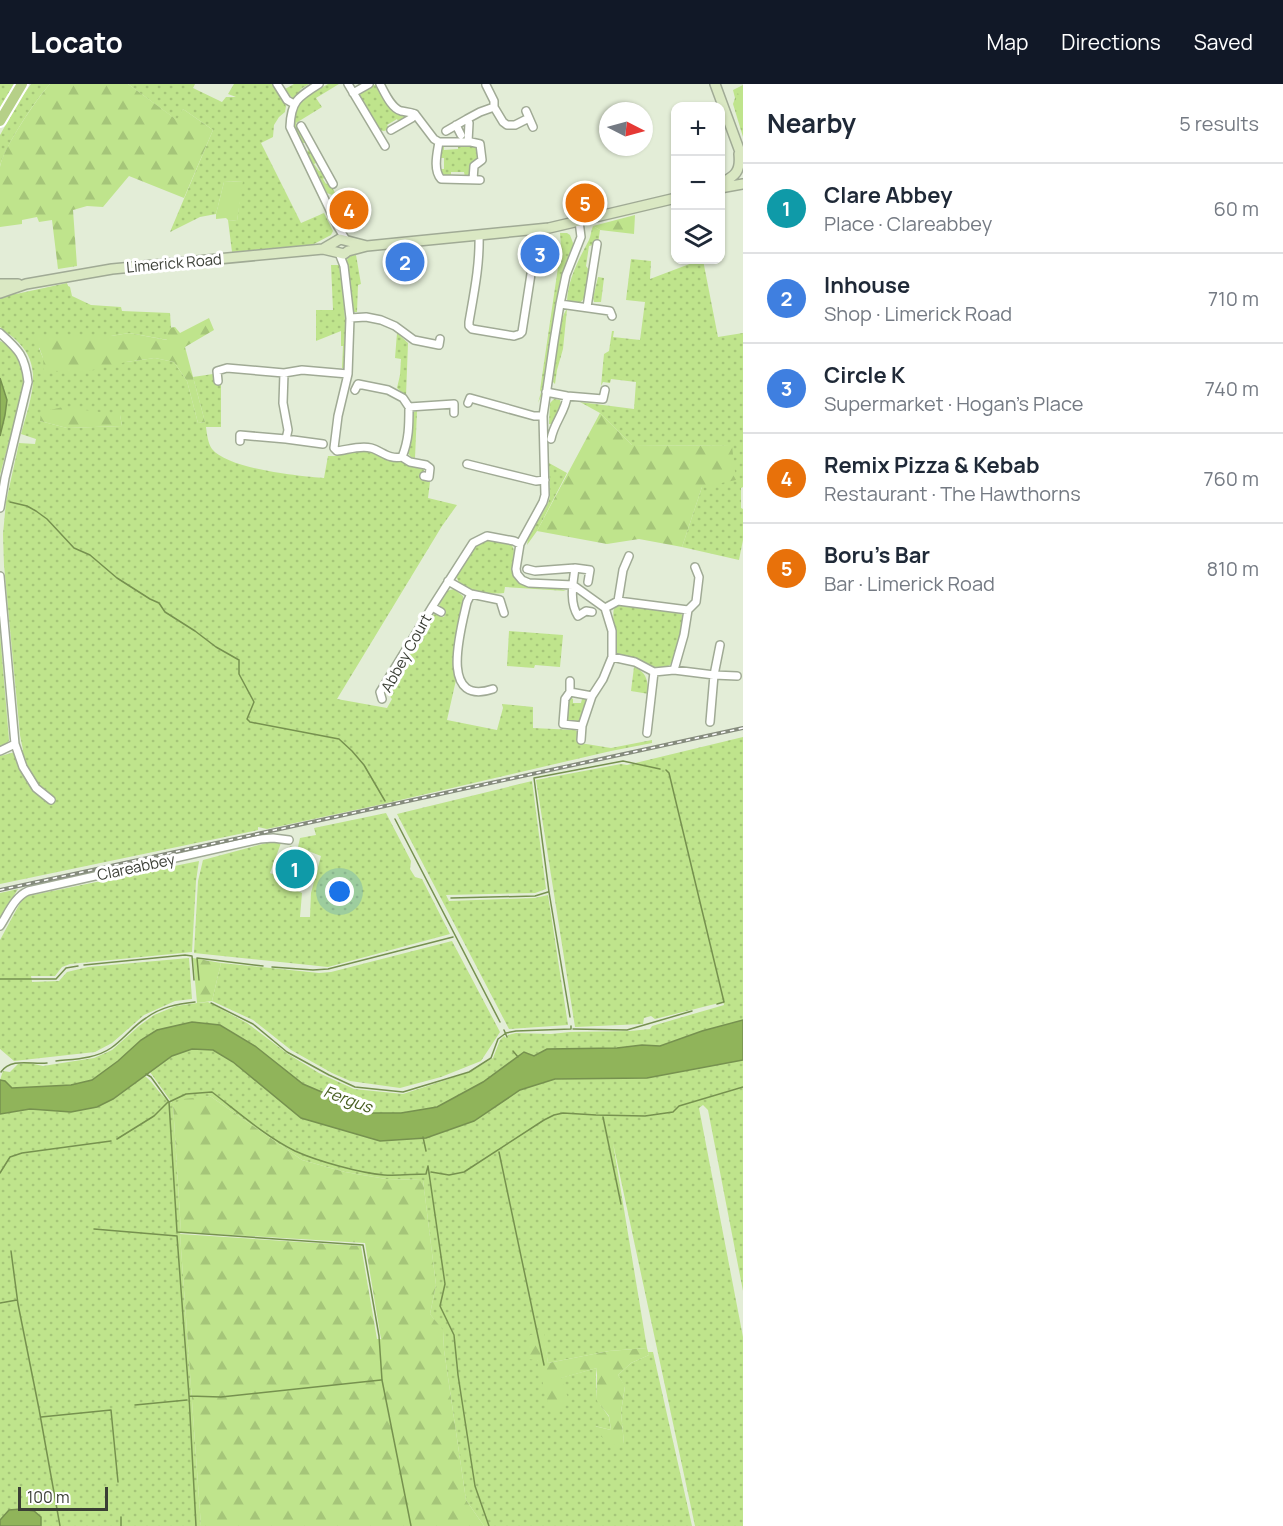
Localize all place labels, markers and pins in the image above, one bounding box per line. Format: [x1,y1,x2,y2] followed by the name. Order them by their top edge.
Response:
[566,180,604,226] pin: 5
[330,188,368,232] pin: 4
[520,232,560,276] pin: 3
[386,240,424,285] pin: 2
[276,846,314,892] pin: 1

